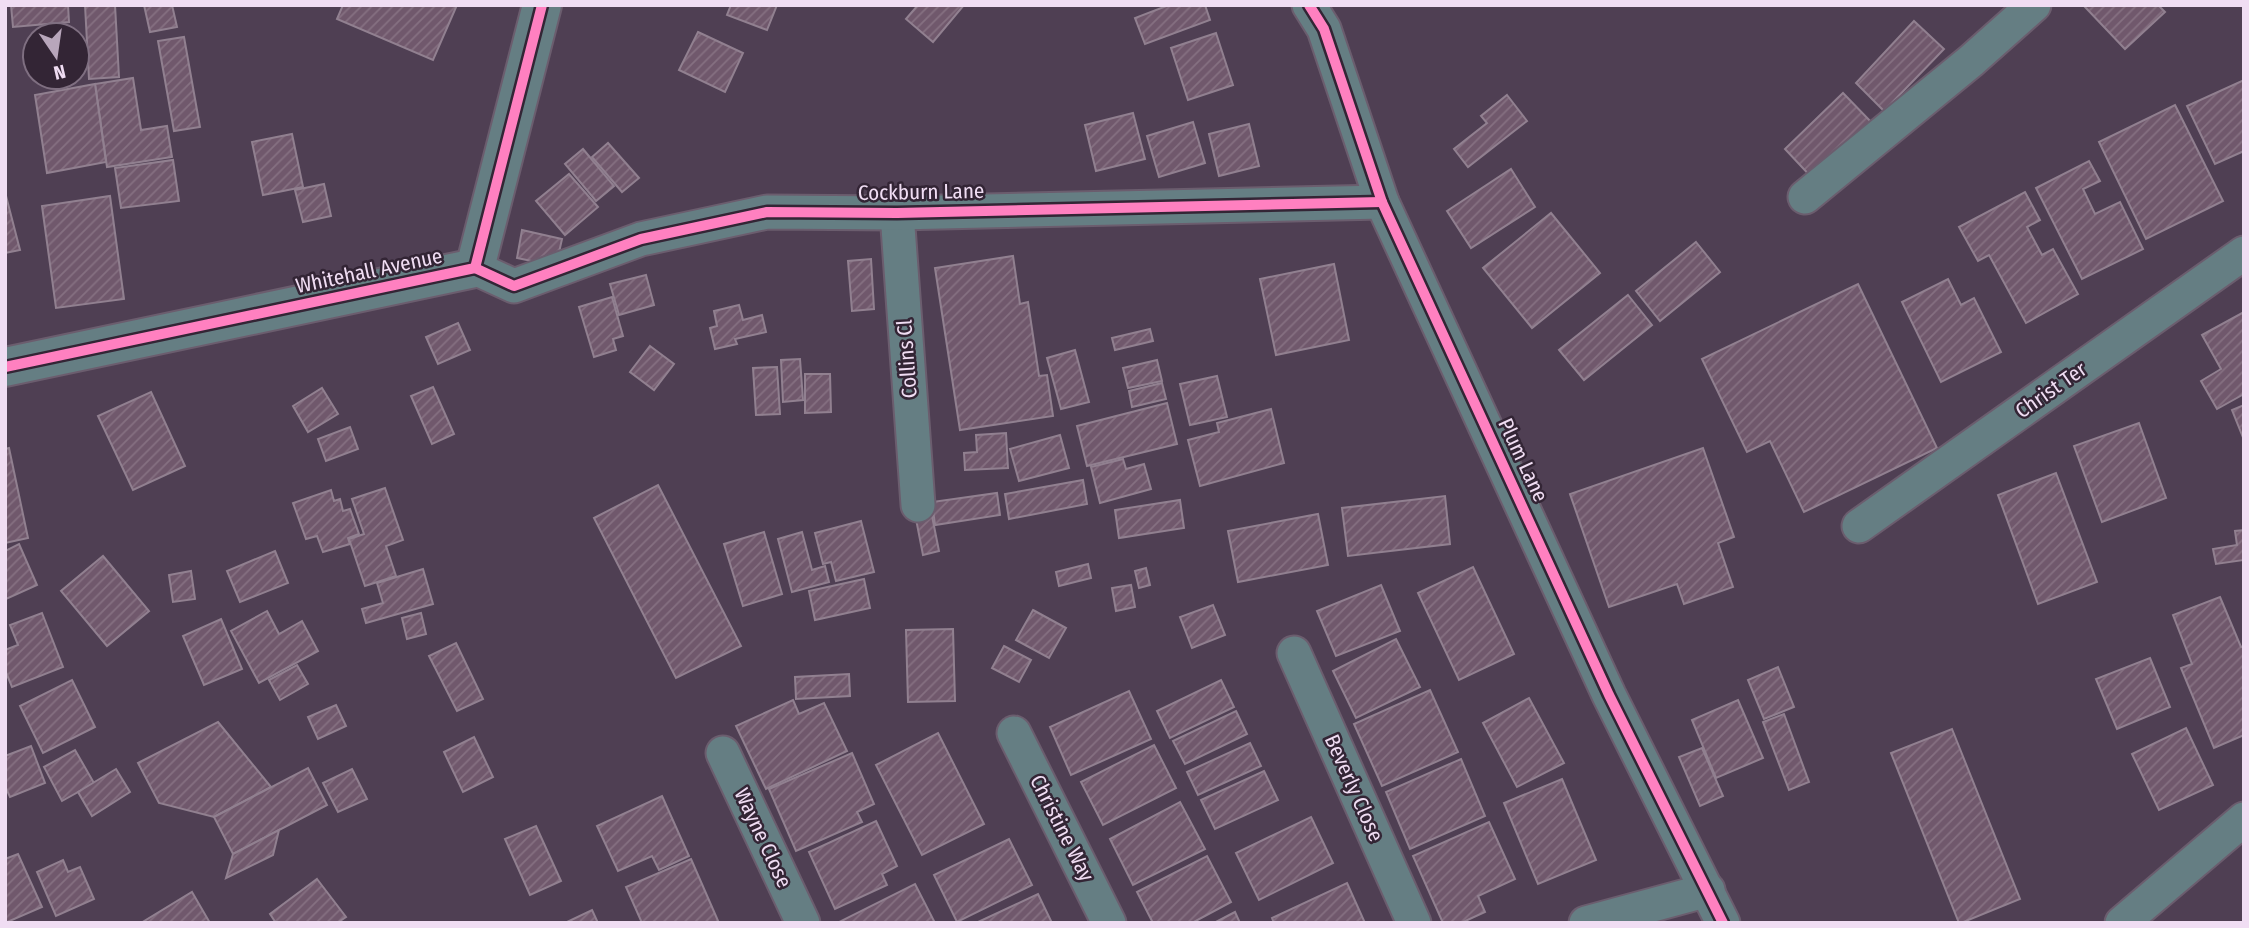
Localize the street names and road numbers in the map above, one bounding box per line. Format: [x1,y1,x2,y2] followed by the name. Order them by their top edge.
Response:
[858,178,984,206] street label: Cockburn Lane
[293,243,445,299] street label: Whitehall Avenue
[891,318,923,399] street label: Collins Cl
[2010,356,2092,424] street label: Christ Ter
[1492,414,1554,506] street label: Plum Lane
[1319,730,1389,846] street label: Beverly Close
[1024,770,1100,886] street label: Christine Way
[729,784,797,892] street label: Wayne Close

